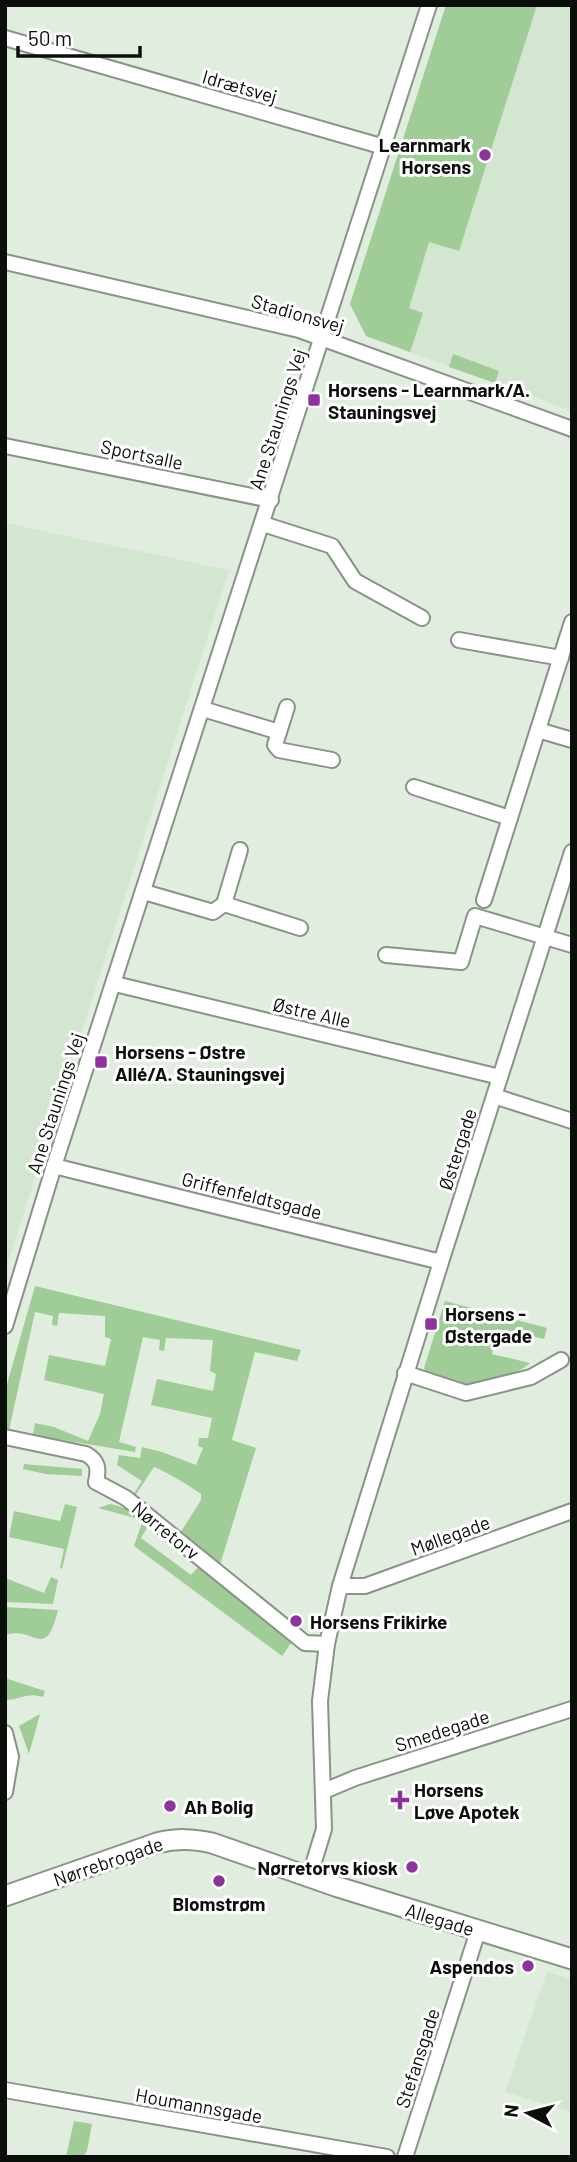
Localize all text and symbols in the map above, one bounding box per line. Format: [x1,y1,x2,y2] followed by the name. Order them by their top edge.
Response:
[18,14,140,58] scale bar
[28,25,72,50] text: 50 m
[200,64,280,108] street label: Idrætsvej
[379,133,471,178] place label: Learnmark Horsens
[477,147,493,163] marker: Learnmark Horsens
[249,289,347,337] street label: Stadionsvej
[243,346,311,492] street label: Ane Staunings Vej
[328,378,530,423] place label: Horsens - Learnmark/A. Stauningsvej
[306,392,322,408] marker: Horsens - Learnmark/A. Stauningsvej
[99,434,185,474] street label: Sportsalle
[271,992,353,1032] street label: Østre Alle
[21,1030,89,1176] street label: Ane Staunings Vej
[115,1040,285,1085] place label: Horsens - Østre Allé/A. Stauningsvej
[93,1054,109,1070] marker: Horsens - Østre Allé/A. Stauningsvej
[433,1105,481,1193] street label: Østergade
[180,1166,324,1224] street label: Griffenfeldtsgade
[445,1302,532,1347] place label: Horsens - Østergade
[423,1316,439,1332] marker: Horsens - Østergade
[128,1496,204,1564] street label: Nørretorv
[407,1510,493,1560] street label: Møllegade
[310,1610,447,1633] place label: Horsens Frikirke
[288,1613,304,1629] marker: Horsens Frikirke
[392,1704,492,1756] street label: Smedegade
[414,1778,520,1823] place label: Horsens Løve Apotek
[392,1792,408,1808] marker: Horsens Løve Apotek
[184,1795,253,1818] place label: Ah Bolig
[162,1798,178,1814] marker: Ah Bolig
[50,1831,166,1891] street label: Nørrebrogade
[258,1856,398,1879] place label: Nørretorvs kiosk
[404,1859,420,1875] marker: Nørretorvs kiosk
[211,1873,227,1889] marker: Blomstrøm
[173,1892,265,1915] place label: Blomstrøm
[403,1898,477,1940] street label: Allegade
[429,1955,514,1978] place label: Aspendos
[520,1958,536,1974] marker: Aspendos
[390,2005,444,2111] street label: Stefansgade
[493,2078,563,2148] north arrow
[134,2083,264,2127] street label: Houmannsgade
[498,2103,523,2119] text: N

